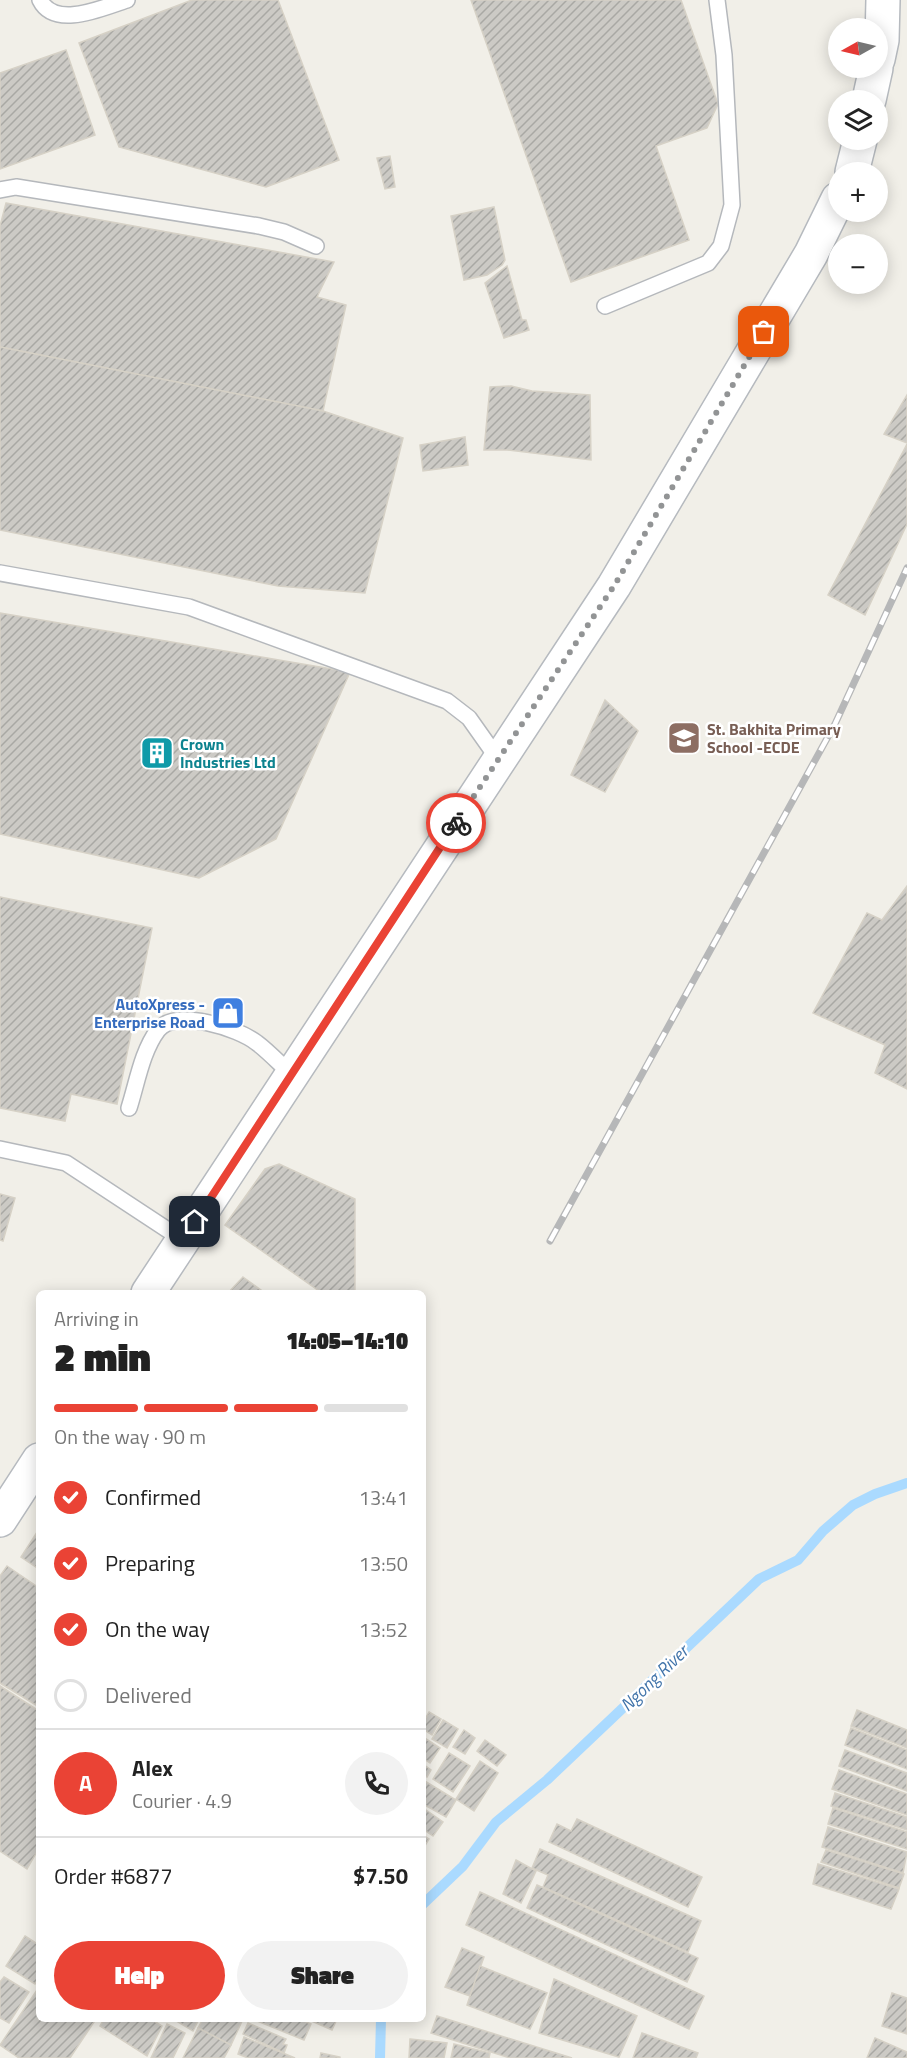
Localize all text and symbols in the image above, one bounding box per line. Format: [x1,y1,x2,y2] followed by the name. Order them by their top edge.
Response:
[828,18,888,78] north arrow
[828,18,888,294] map controls
[828,90,888,150] button: layers
[828,162,888,222] button: +
[828,234,888,294] button: −
[738,306,789,357] pin
[747,315,780,348] icon: bag
[707,717,841,759] place label: St. Bakhita Primary School -ECDE
[666,720,702,756] school or university icon: St. Bakhita Primary School -ECDE
[180,732,276,774] place label: Crown Industries Ltd
[139,735,175,771] building icon: Crown Industries Ltd
[426,793,486,853] courier
[440,807,473,840] icon: bike
[94,992,205,1034] place label: AutoXpress - Enterprise Road
[210,995,246,1031] shop icon: AutoXpress - Enterprise Road
[169,1196,220,1247] pin
[178,1205,211,1238] icon: home
[54,1303,139,1334] text: Arriving in
[286,1324,408,1358] text: 14:05–14:10
[54,1327,151,1386] text: 2 min
[54,1421,206,1452] text: On the way · 90 m
[105,1480,201,1514] text: Confirmed
[54,1481,87,1514] icon: check
[359,1482,408,1513] text: 13:41
[105,1546,195,1580] text: Preparing
[54,1547,87,1580] icon: check
[359,1548,408,1579] text: 13:50
[105,1612,210,1646] text: On the way
[54,1613,87,1646] icon: check
[359,1614,408,1645] text: 13:52
[614,1637,696,1717] water label: Ngong River
[105,1678,192,1712] text: Delivered
[132,1751,173,1785] text: Alex
[345,1752,408,1815] button: phone
[79,1766,92,1800] text: A
[132,1785,232,1816] text: Courier · 4.9
[54,1859,173,1893] text: Order #6877
[353,1859,408,1893] text: $7.50
[54,1941,225,2010] button: Help
[237,1941,408,2010] button: Share

